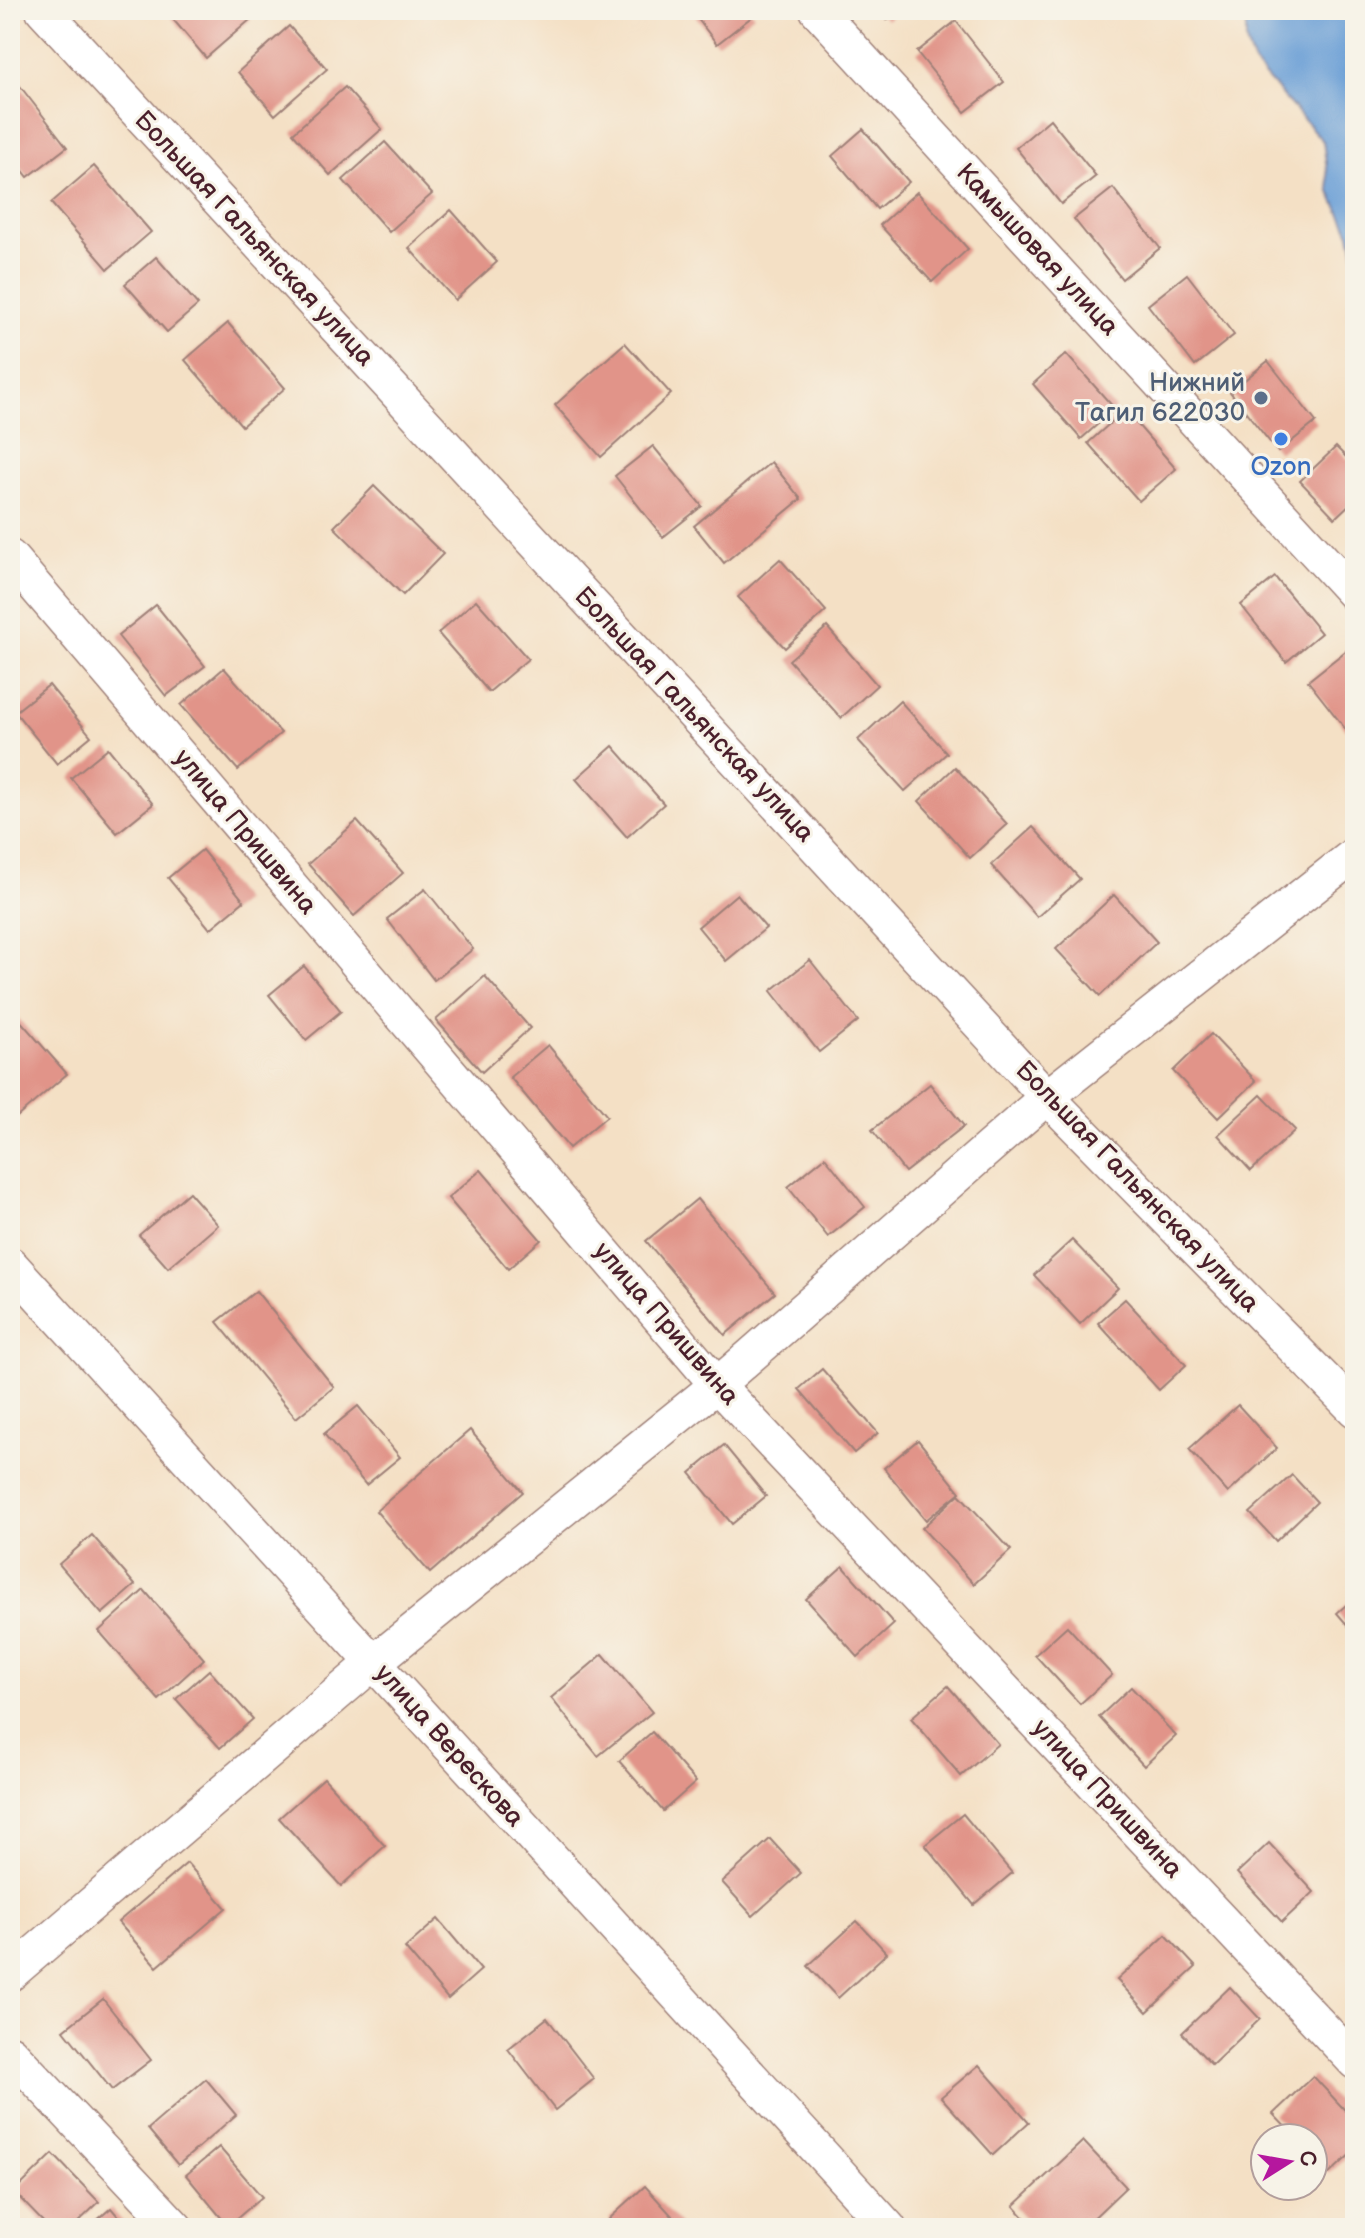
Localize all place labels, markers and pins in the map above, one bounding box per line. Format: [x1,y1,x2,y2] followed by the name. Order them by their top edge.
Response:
[1075,368,1245,429] place label: Нижний Тагил 622030
[1252,389,1270,407] marker: Нижний Тагил 622030
[1272,430,1290,448] marker: Ozon
[1251,452,1311,483] place label: Ozon

